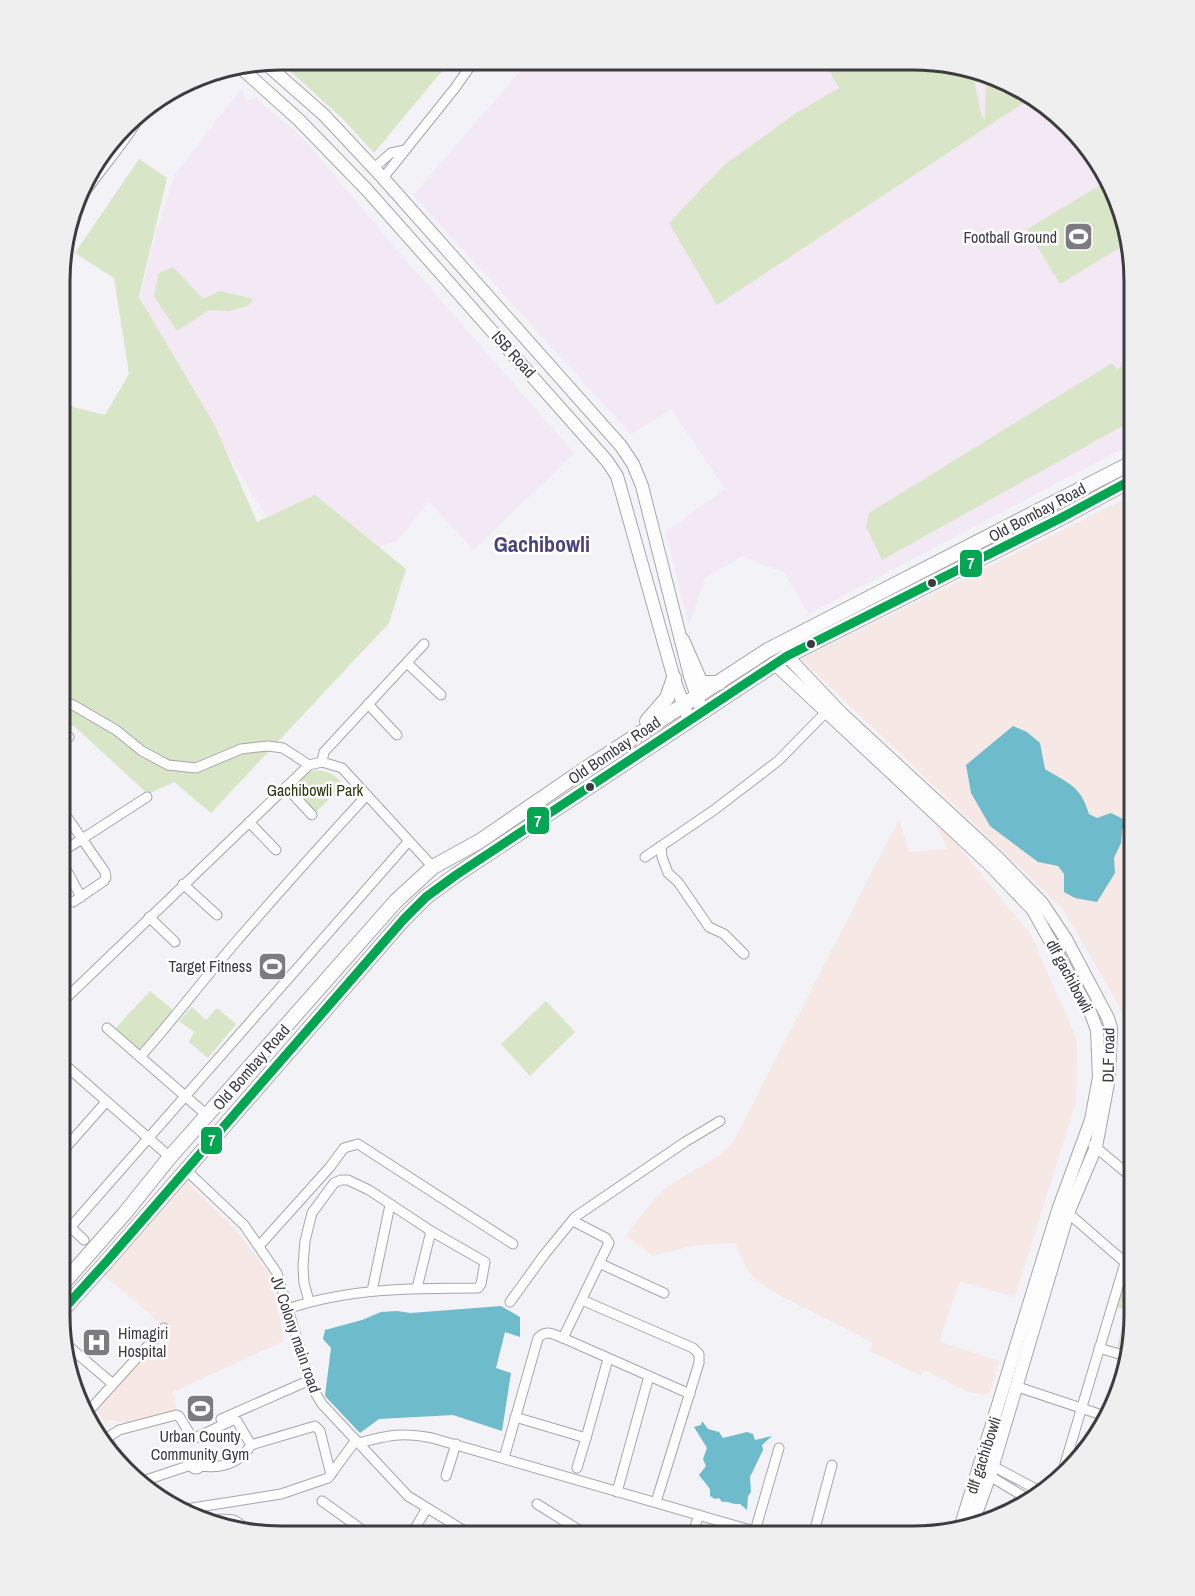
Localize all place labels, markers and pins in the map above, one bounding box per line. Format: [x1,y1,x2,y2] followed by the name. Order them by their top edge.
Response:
[1062,221,1094,253] sports icon: Football Ground
[964,226,1057,248] place label: Football Ground
[926,577,938,589] unlabelled marker
[805,638,817,650] unlabelled marker
[584,781,596,793] unlabelled marker
[257,950,289,982] sports icon: Target Fitness
[169,955,252,977] place label: Target Fitness
[118,1322,168,1362] place label: Himagiri Hospital
[81,1326,113,1358] hospital icon: Himagiri Hospital
[184,1392,216,1424] sports icon: Urban County Community Gym
[151,1425,249,1465] place label: Urban County Community Gym

